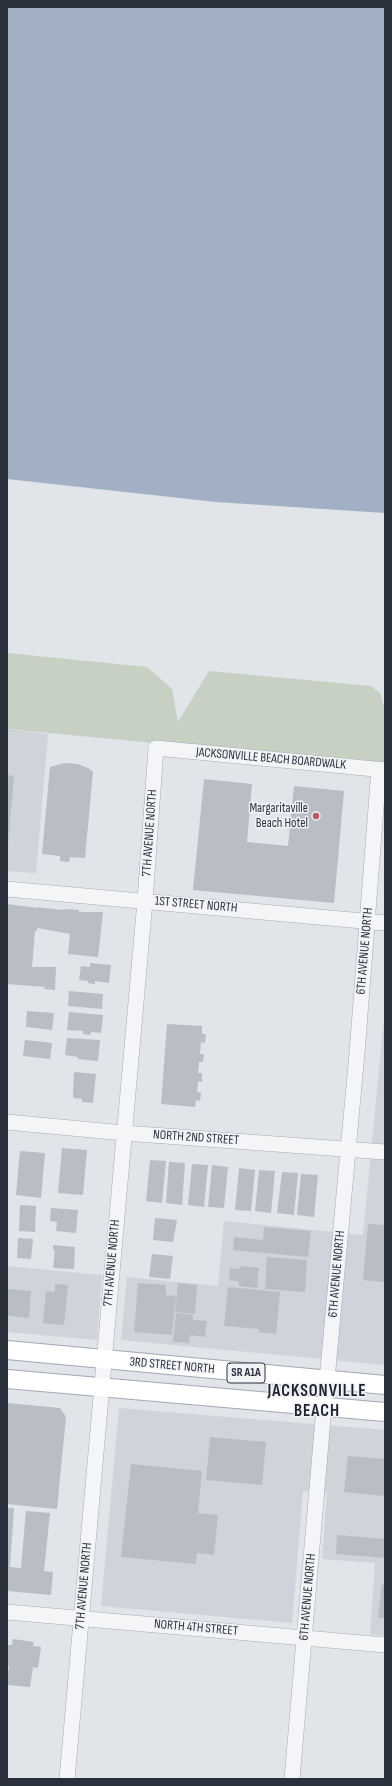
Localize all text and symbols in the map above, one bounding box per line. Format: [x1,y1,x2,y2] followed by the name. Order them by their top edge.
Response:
[195,745,347,773] street label: JACKSONVILLE BEACH BOARDWALK
[139,789,161,877] street label: 7TH AVENUE NORTH
[249,801,308,832] place label: Margaritaville Beach Hotel
[311,811,321,821] marker: Margaritaville Beach Hotel
[154,894,238,916] street label: 1ST STREET NORTH
[353,907,377,995] street label: 6TH AVENUE NORTH
[153,1127,239,1149] street label: NORTH 2ND STREET
[100,1219,124,1307] street label: 7TH AVENUE NORTH
[325,1230,349,1318] street label: 6TH AVENUE NORTH
[129,1355,215,1377] street label: 3RD STREET NORTH
[227,1363,265,1383] road number: SR A1A
[267,1382,367,1422] district label: JACKSONVILLE BEACH
[72,1542,96,1630] street label: 7TH AVENUE NORTH
[296,1553,320,1641] street label: 6TH AVENUE NORTH
[153,1617,239,1639] street label: NORTH 4TH STREET

